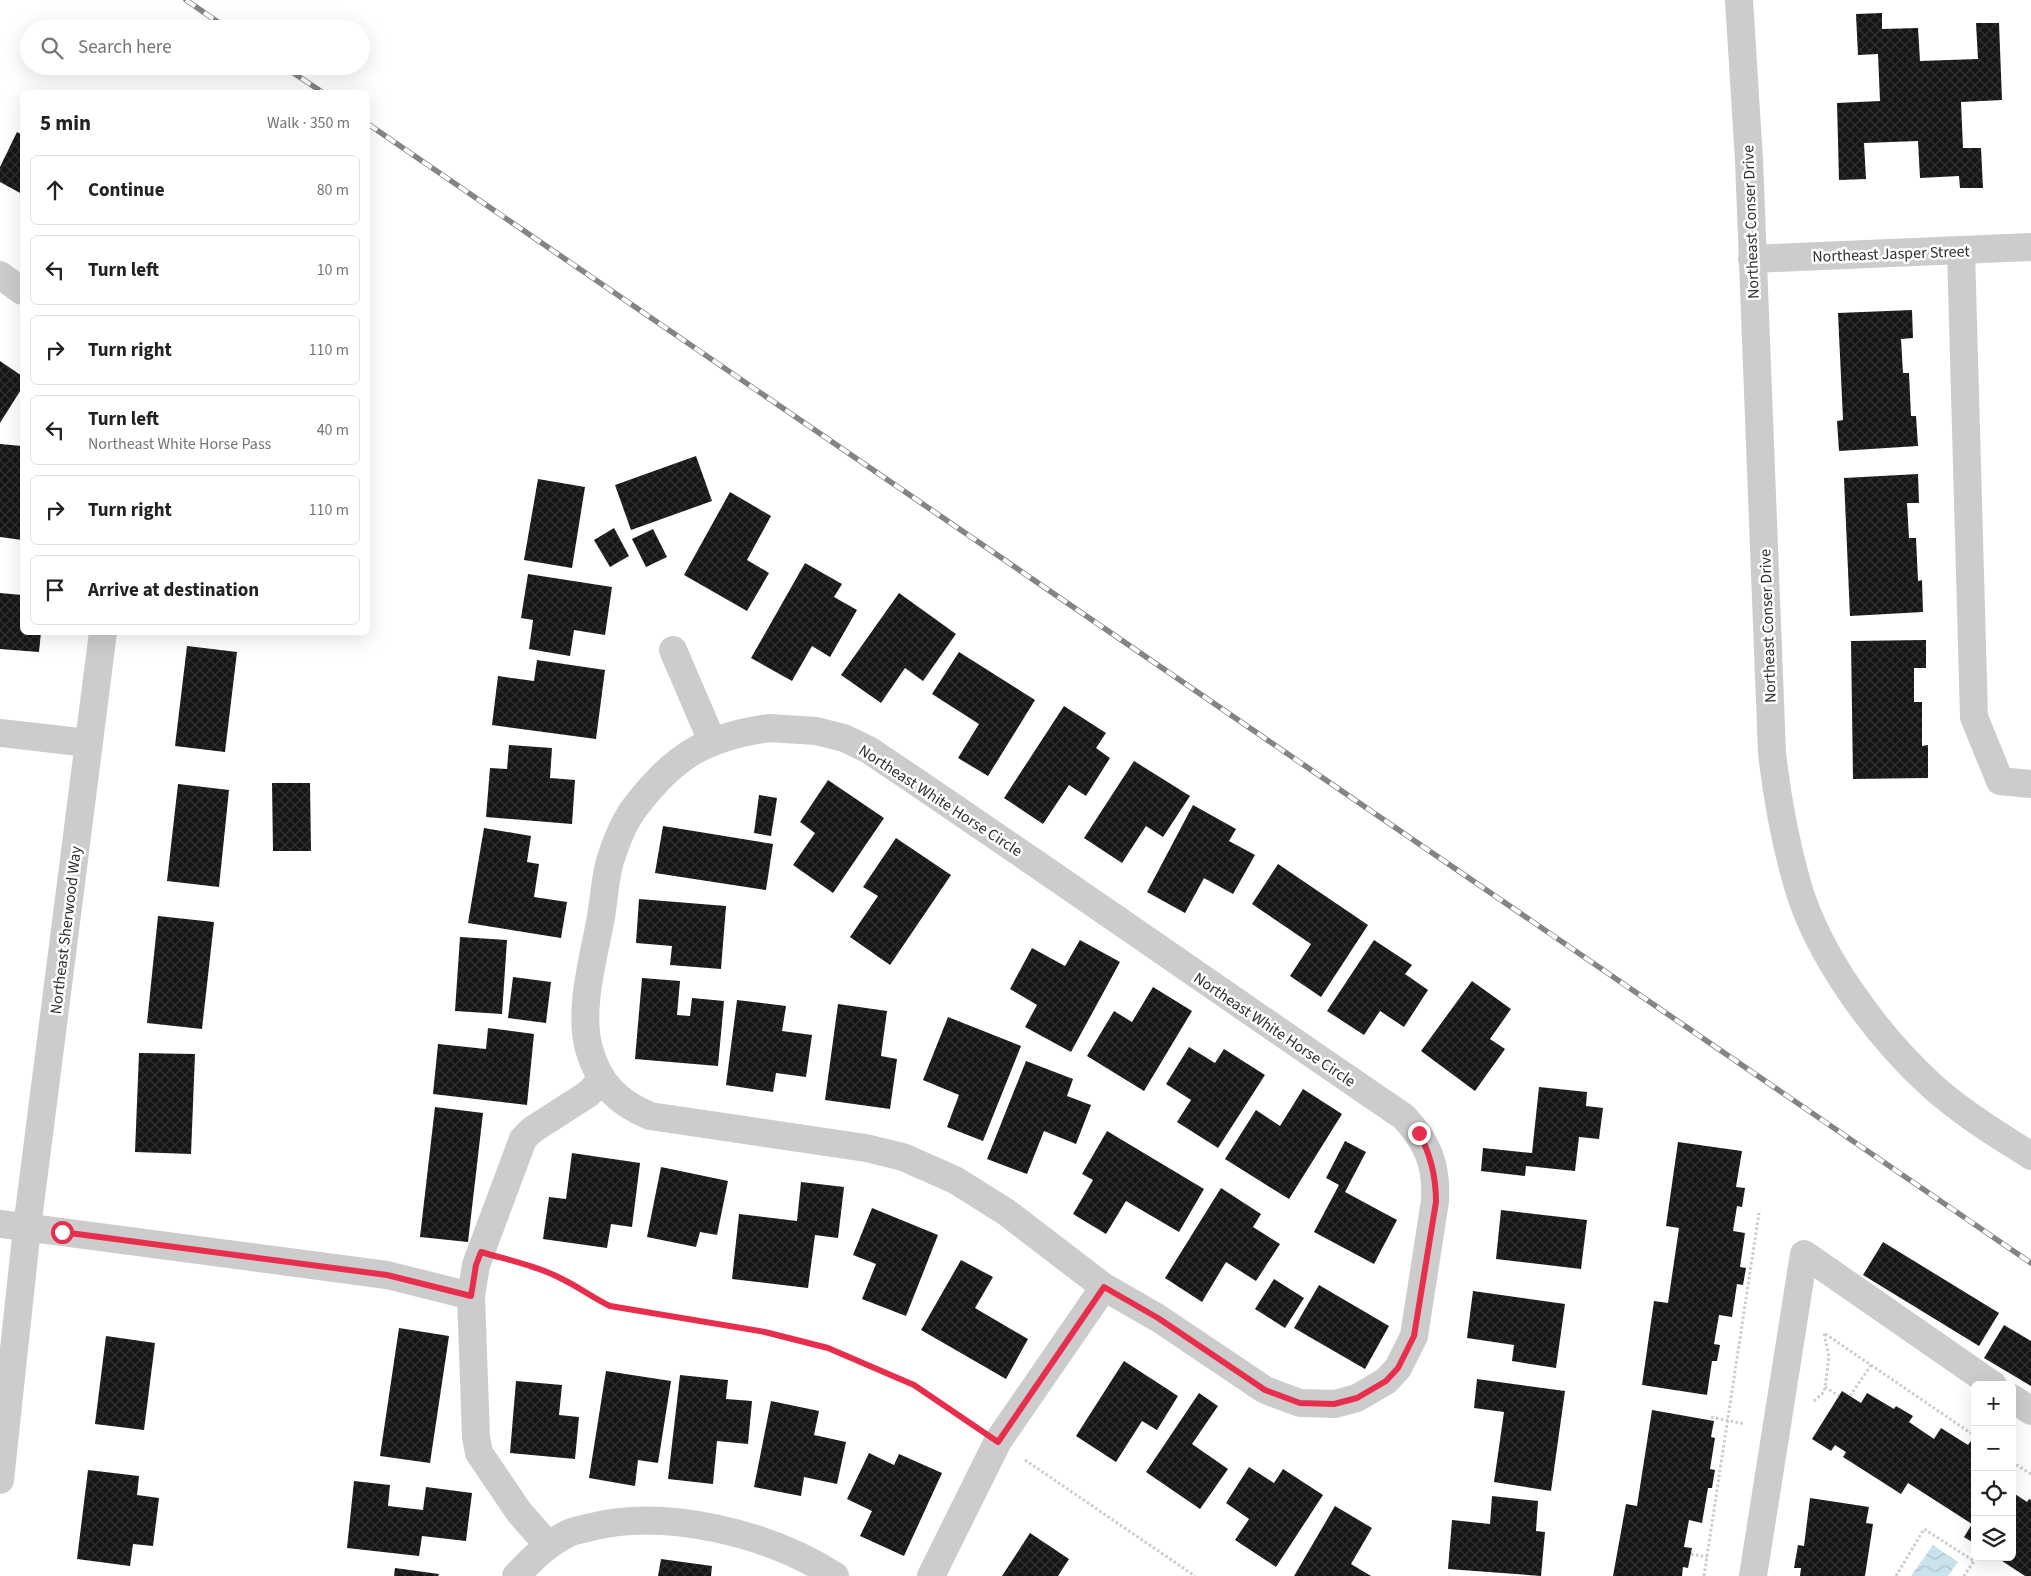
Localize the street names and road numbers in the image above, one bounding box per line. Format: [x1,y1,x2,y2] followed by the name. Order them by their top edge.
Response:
[1737,145,1765,299] street label: Northeast Conser Drive
[1812,240,1971,268] street label: Northeast Jasper Street
[1754,549,1782,703] street label: Northeast Conser Drive
[854,740,1027,862] street label: Northeast White Horse Circle
[45,844,87,1015] street label: Northeast Sherwood Way
[1189,967,1360,1092] street label: Northeast White Horse Circle

